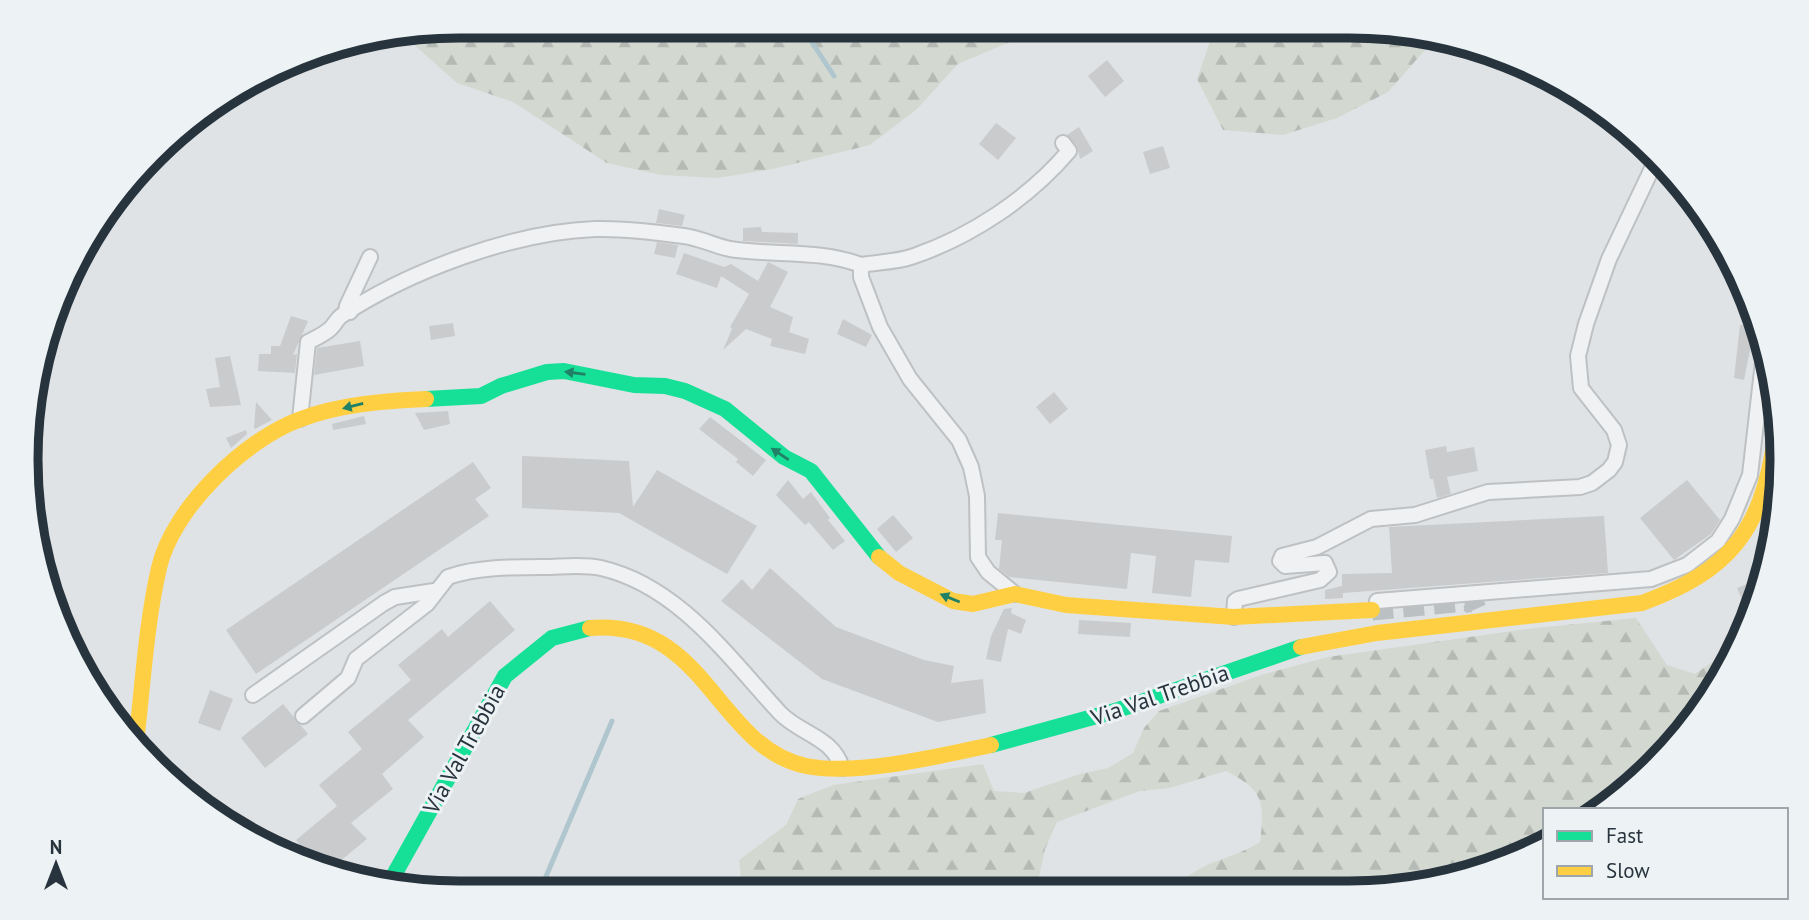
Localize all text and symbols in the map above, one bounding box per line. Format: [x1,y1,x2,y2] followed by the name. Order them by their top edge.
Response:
[564,367,586,378] one-way arrow
[342,401,364,412] one-way arrow
[771,448,790,461] one-way arrow
[939,593,960,604] one-way arrow
[1086,657,1233,732] street label: Via Val Trebbia
[416,679,511,820] street label: Via Val Trebbia
[1543,808,1788,899] legend
[1606,822,1643,849] text: Fast
[21,829,91,899] north arrow
[50,835,62,859] text: N
[1606,857,1650,884] text: Slow

